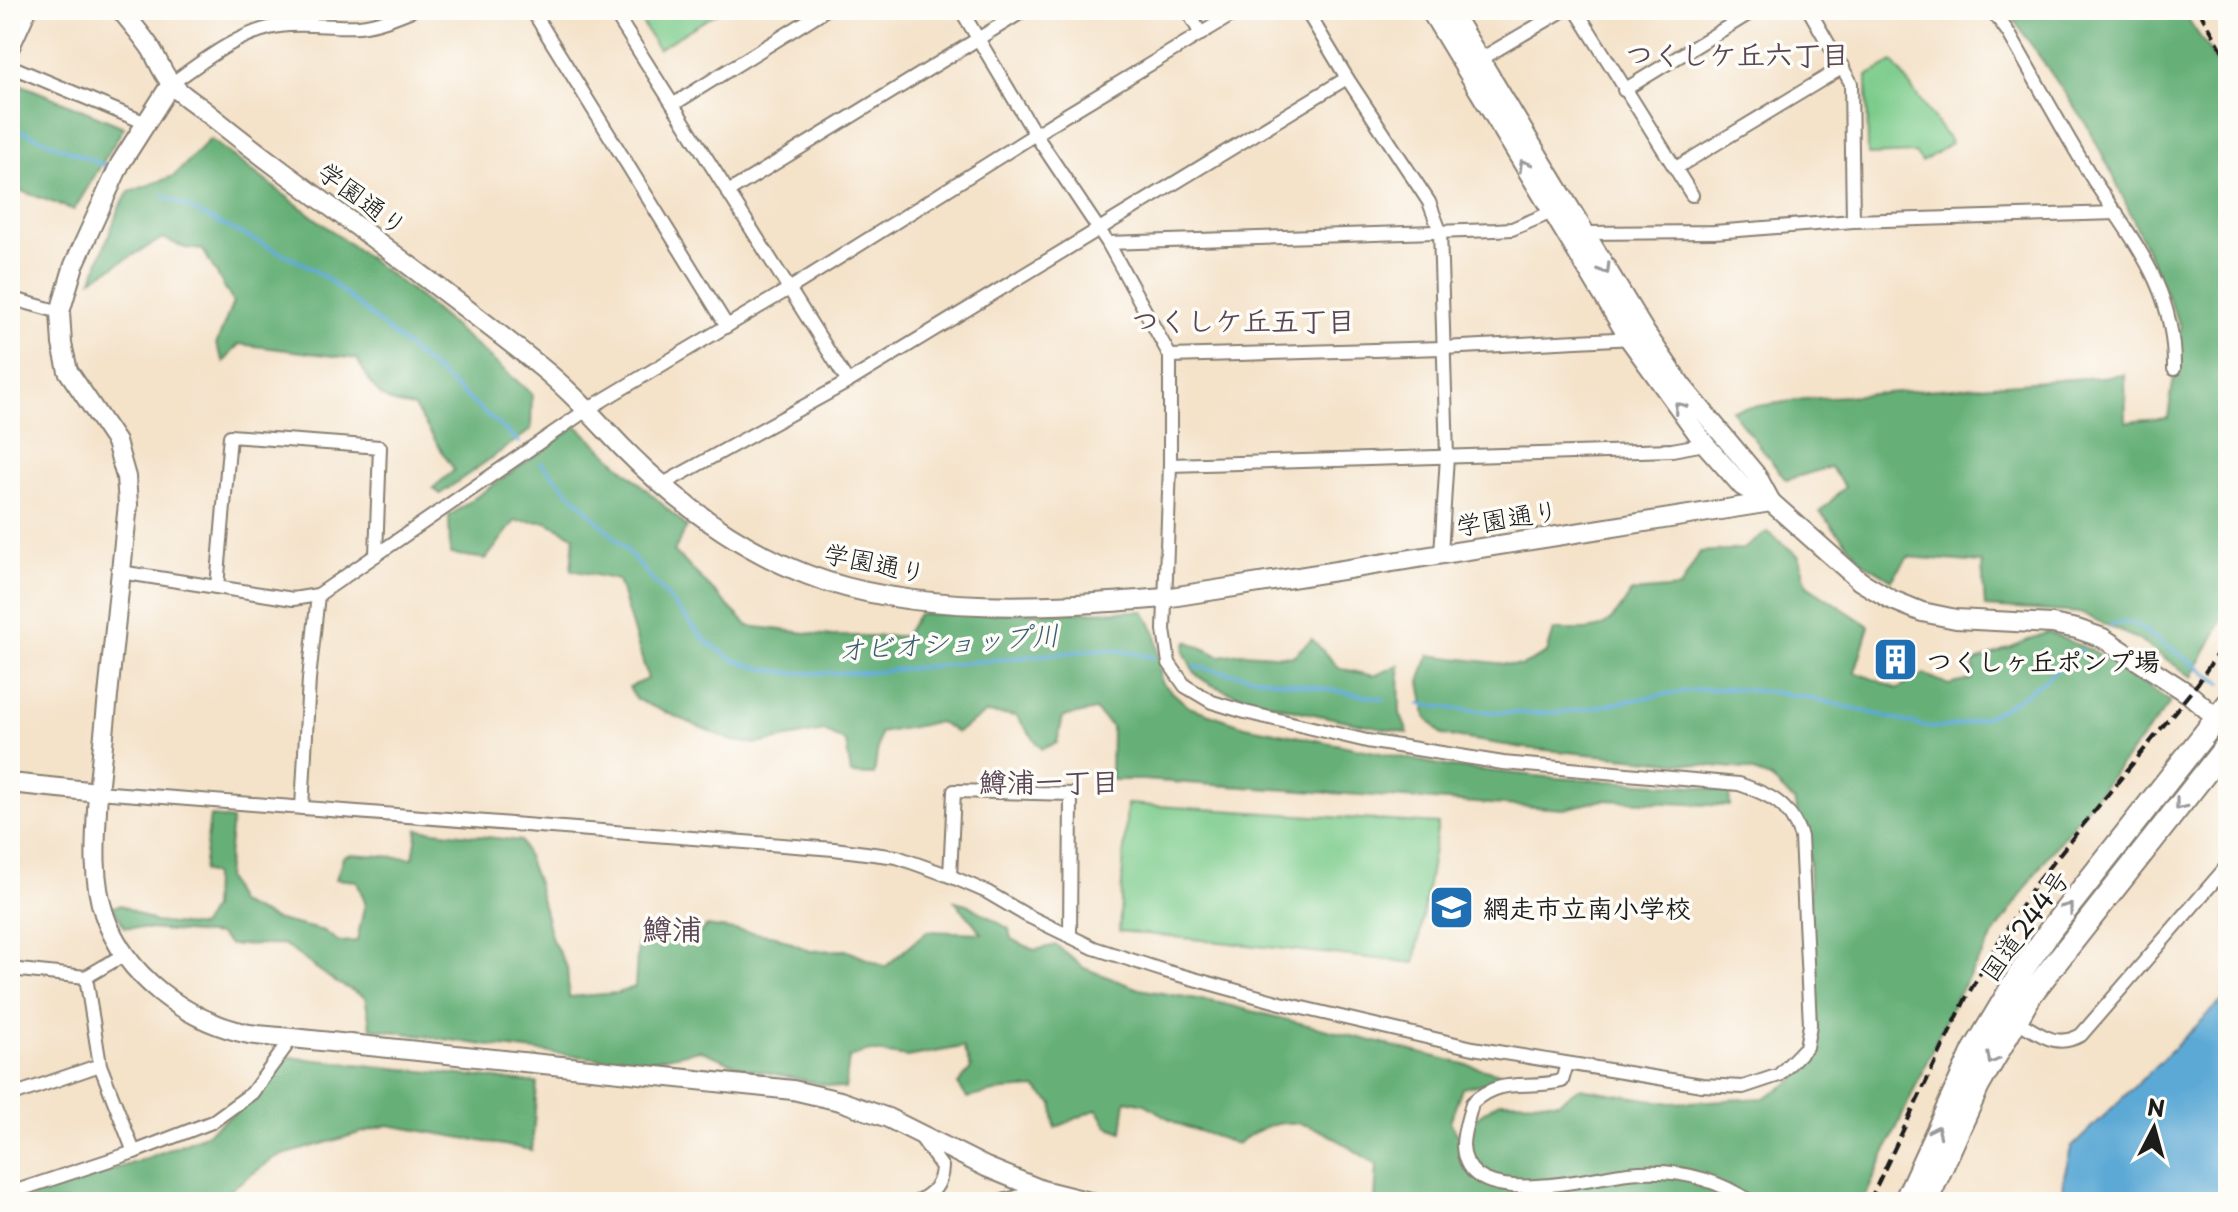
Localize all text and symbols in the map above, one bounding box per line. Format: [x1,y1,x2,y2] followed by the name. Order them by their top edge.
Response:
[1625,32,1849,75] district label: つくしケ丘六丁目
[310,151,416,245] street label: 学園通り
[1518,159,1533,174] one-way arrow
[1595,260,1611,275] one-way arrow
[1131,298,1355,341] district label: つくしケ丘五丁目
[1674,402,1688,416] one-way arrow
[1453,490,1561,544] street label: 学園通り
[820,532,930,592] street label: 学園通り
[835,612,1061,670] water label: オビオショップ川
[1871,636,1919,684] building icon: つくしヶ丘ポンプ場
[1926,641,2160,680] place label: つくしヶ丘ポンプ場
[979,759,1119,802] district label: 鱒浦一丁目
[2175,796,2190,811] one-way arrow
[1970,861,2078,989] street label: 国道244号
[1428,883,1476,931] school or university icon: 網走市立南小学校
[1483,888,1691,927] place label: 網走市立南小学校
[2059,902,2073,917] one-way arrow
[642,905,702,950] district label: 鱒浦
[1987,1051,2002,1065] one-way arrow
[2114,1088,2194,1168] north arrow
[2146,1089,2167,1124] text: N
[1926,1124,1942,1139] one-way arrow

